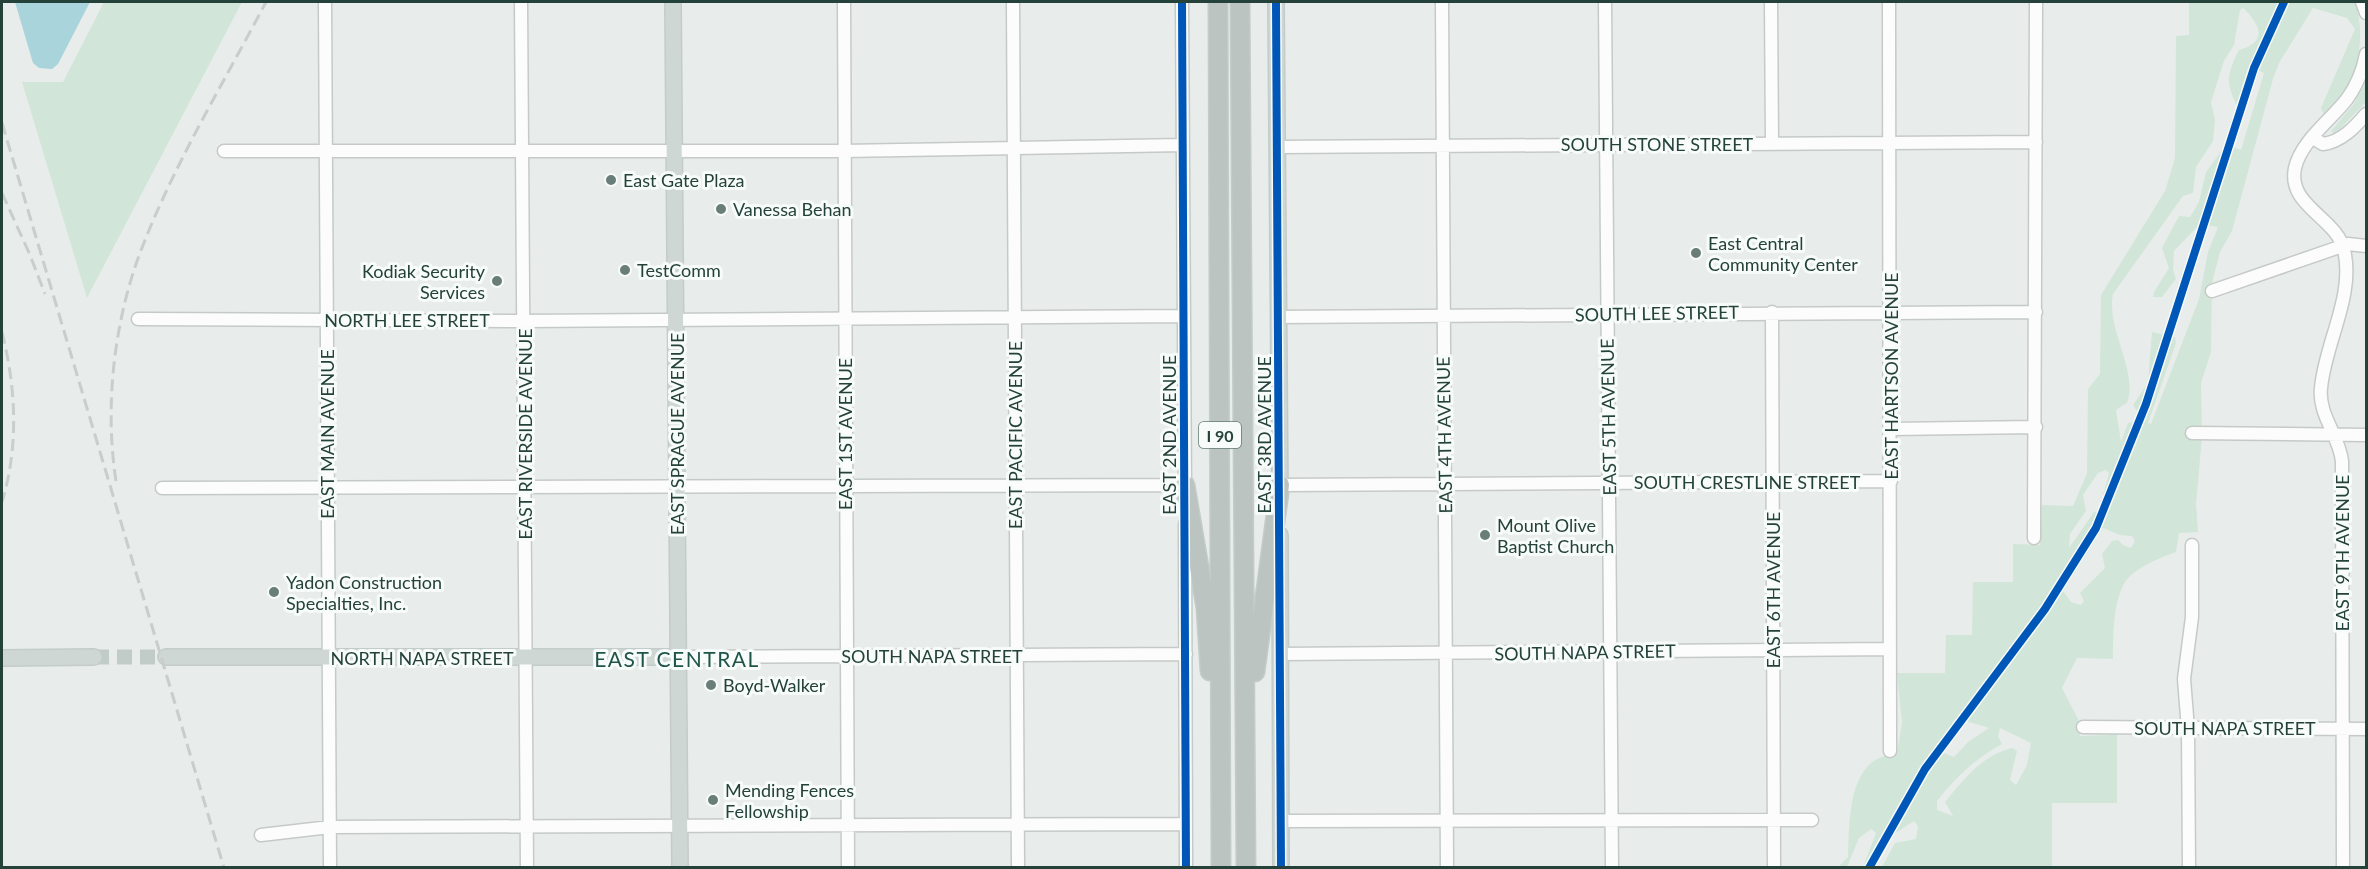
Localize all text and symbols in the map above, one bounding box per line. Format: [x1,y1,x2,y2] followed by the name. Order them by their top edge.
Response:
[1561,133,1754,155] street label: SOUTH STONE STREET
[623,169,745,191] place label: East Gate Plaza
[604,173,618,187] marker: East Gate Plaza
[733,198,852,220] place label: Vanessa Behan
[714,202,728,216] marker: Vanessa Behan
[1708,232,1858,275] place label: East Central Community Center
[1689,246,1703,260] marker: East Central Community Center
[637,259,721,281] place label: TestComm
[362,260,486,303] place label: Kodiak Security Services
[618,263,632,277] marker: TestComm
[1880,272,1902,480] street label: EAST HARTSON AVENUE
[490,274,504,288] marker: Kodiak Security Services
[1575,301,1740,325] street label: SOUTH LEE STREET
[324,309,490,331] street label: NORTH LEE STREET
[514,328,536,540] street label: EAST RIVERSIDE AVENUE
[666,333,688,535] street label: EAST SPRAGUE AVENUE
[1596,338,1620,496] street label: EAST 5TH AVENUE
[1004,341,1026,529] street label: EAST PACIFIC AVENUE
[316,349,338,519] street label: EAST MAIN AVENUE
[1158,355,1180,515] street label: EAST 2ND AVENUE
[1253,356,1275,514] street label: EAST 3RD AVENUE
[1432,356,1456,514] street label: EAST 4TH AVENUE
[834,358,856,510] street label: EAST 1ST AVENUE
[1199,422,1241,448] road number: I 90
[1634,471,1861,493] street label: SOUTH CRESTLINE STREET
[2331,474,2353,632] street label: EAST 9TH AVENUE
[1762,511,1784,669] street label: EAST 6TH AVENUE
[1497,514,1614,557] place label: Mount Olive Baptist Church
[1478,528,1492,542] marker: Mount Olive Baptist Church
[286,571,442,614] place label: Yadon Construction Specialties, Inc.
[267,585,281,599] marker: Yadon Construction Specialties, Inc.
[1494,639,1676,665] street label: SOUTH NAPA STREET
[841,645,1023,667] street label: SOUTH NAPA STREET
[594,646,760,671] district label: EAST CENTRAL
[330,647,514,669] street label: NORTH NAPA STREET
[723,674,826,696] place label: Boyd-Walker
[704,678,718,692] marker: Boyd-Walker
[2134,717,2316,739] street label: SOUTH NAPA STREET
[725,779,854,822] place label: Mending Fences Fellowship
[706,793,720,807] marker: Mending Fences Fellowship

